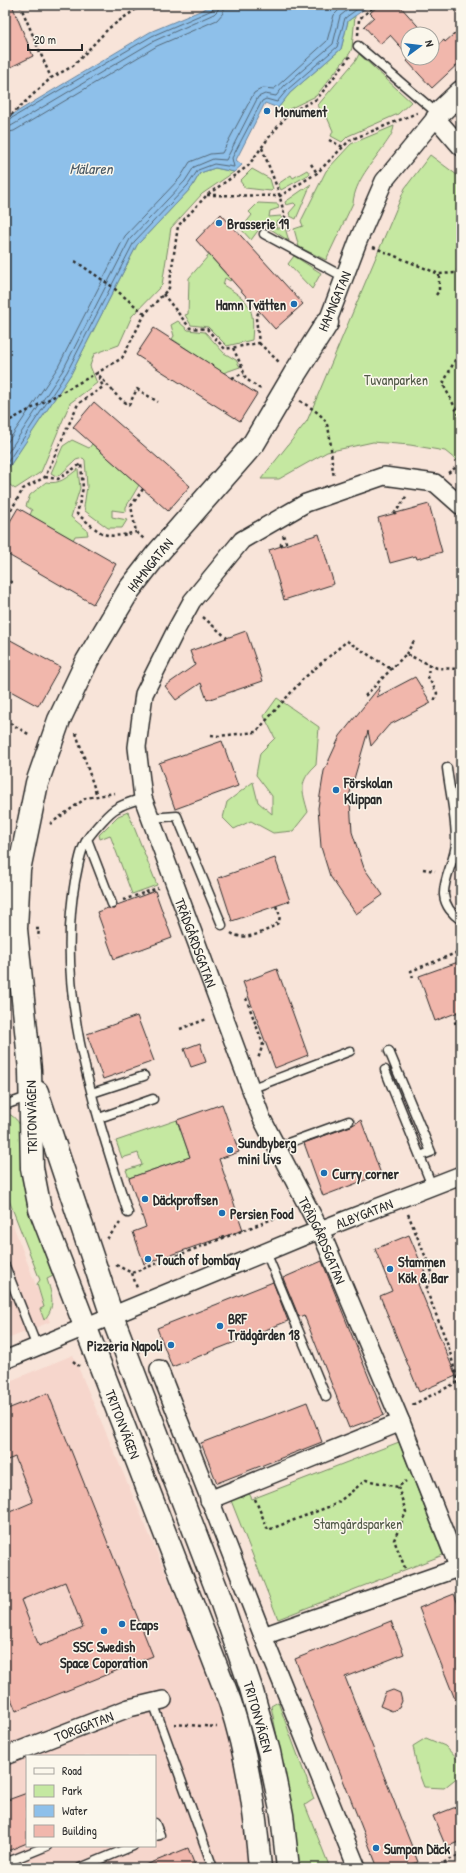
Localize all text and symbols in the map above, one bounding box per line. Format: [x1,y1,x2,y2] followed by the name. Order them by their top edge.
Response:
[28,26,82,52] scale bar
[400,26,440,66] north arrow
[34,31,56,48] text: 20 m
[422,39,437,48] text: N
[275,102,328,121] place label: Monument
[262,106,272,116] marker: Monument
[69,158,114,179] water label: Mälaren
[227,214,290,233] place label: Brasserie 19
[214,218,224,228] marker: Brasserie 19
[313,268,355,334] street label: HAMNGATAN
[216,295,286,314] place label: Hamn Tvätten
[289,299,299,309] marker: Hamn Tvätten
[364,370,428,390] park label: Tuvanparken
[122,534,177,595] street label: HAMNGATAN
[343,773,393,810] place label: Förskolan Klippan
[331,785,341,795] marker: Förskolan Klippan
[171,895,222,990] street label: TRÄDGÅRDSGATAN
[21,1080,41,1154] street label: TRITONVÄGEN
[238,1133,296,1168] place label: Sundbyberg mini livs
[225,1145,235,1155] marker: Sundbyberg mini livs
[332,1164,400,1185] place label: Curry corner
[319,1168,329,1178] marker: Curry corner
[153,1190,218,1211] place label: Däckproffsen
[295,1193,351,1287] street label: TRÄDGÅRDSGATAN
[333,1193,395,1233] street label: ALBYGATAN
[140,1194,150,1204] marker: Däckproffsen
[230,1204,294,1223] place label: Persien Food
[217,1208,227,1218] marker: Persien Food
[155,1250,240,1271] place label: Touch of bombay
[398,1252,449,1287] place label: Stammen Kök & Bar
[143,1254,153,1264] marker: Touch of bombay
[385,1264,395,1274] marker: Stammen Kök & Bar
[227,1309,300,1346] place label: BRF Trädgården 18
[215,1321,225,1331] marker: BRF Trädgården 18
[87,1336,163,1357] place label: Pizzeria Napoli
[166,1340,176,1350] marker: Pizzeria Napoli
[101,1386,145,1462] street label: TRITONVÄGEN
[314,1514,402,1534] park label: Stamgårdsparken
[130,1615,159,1636] place label: Ecaps
[117,1619,127,1629] marker: Ecaps
[99,1626,109,1636] marker: SSC Swedish Space Coporation
[60,1637,148,1674] place label: SSC Swedish Space Coporation
[240,1678,278,1754] street label: TRITONVÄGEN
[51,1706,116,1746] street label: TORGGATAN
[26,1755,156,1847] legend
[62,1762,82,1779] text: Road
[62,1782,82,1799] text: Park
[62,1802,88,1819] text: Water
[62,1822,97,1839] text: Building
[384,1839,450,1860] place label: Sumpan Däck
[371,1843,381,1853] marker: Sumpan Däck

